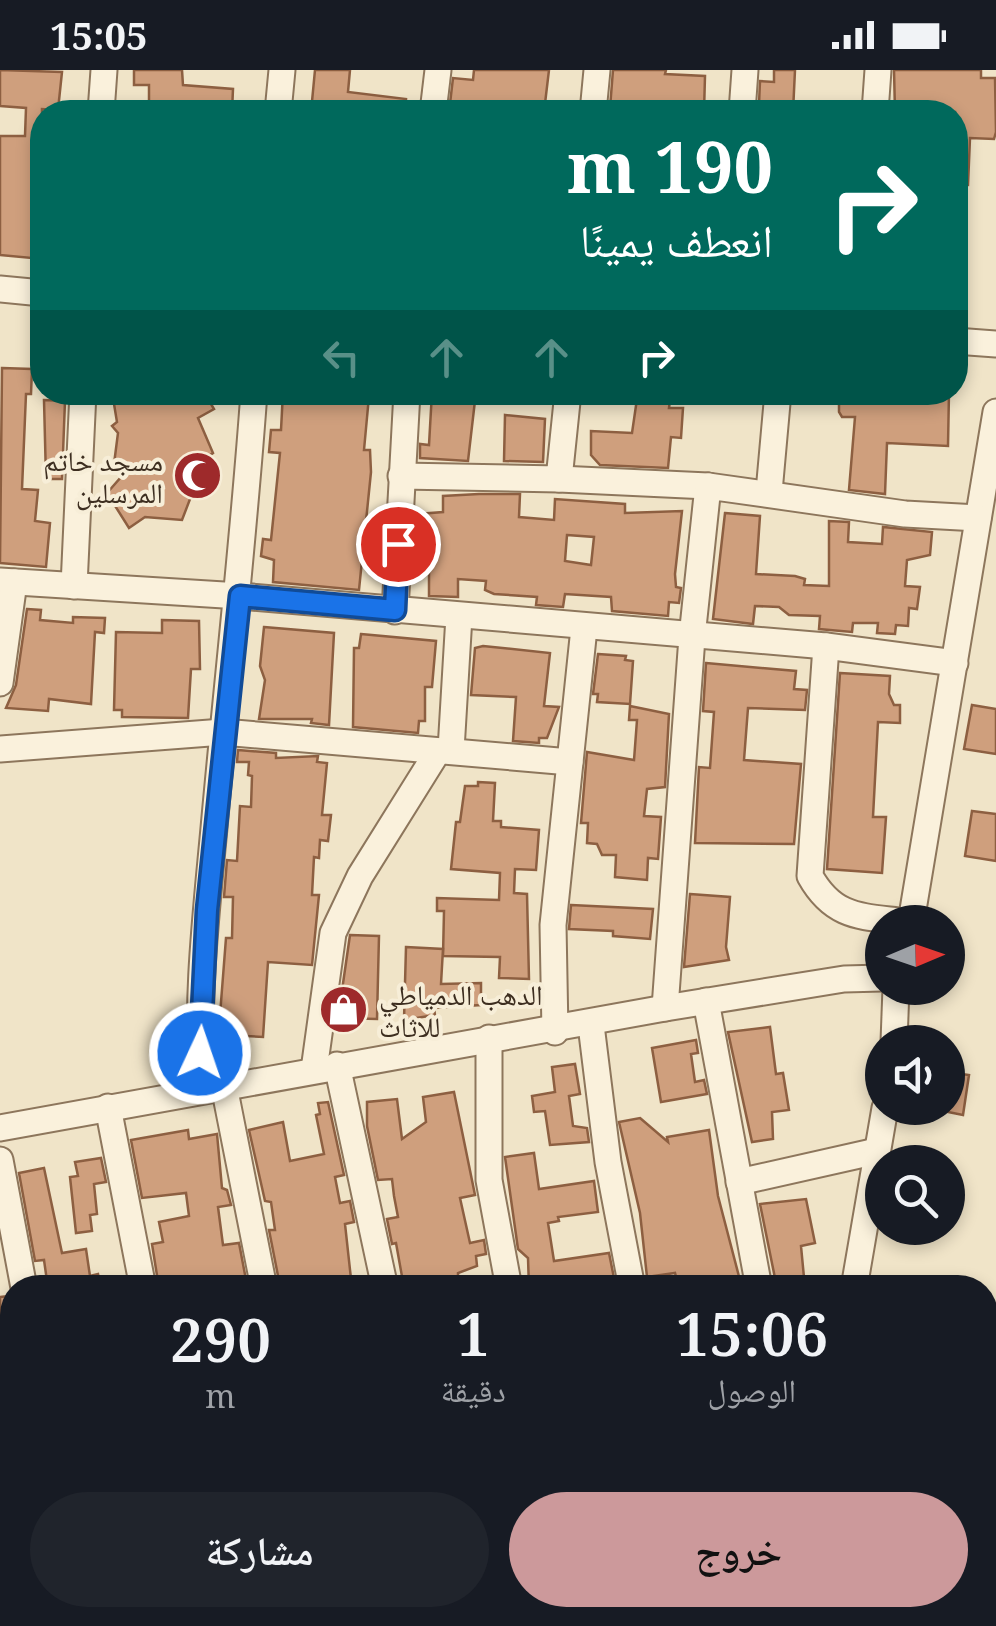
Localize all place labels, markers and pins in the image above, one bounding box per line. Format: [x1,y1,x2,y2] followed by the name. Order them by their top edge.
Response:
[43,441,163,511] place label: مسجد خاتم المرسلين
[172,450,224,502] mosque icon: مسجد خاتم المرسلين
[356,502,441,587] pin
[379,975,543,1045] place label: الدهب الدمياطي للاثاث
[318,984,370,1036] shop icon: الدهب الدمياطي للاثاث

